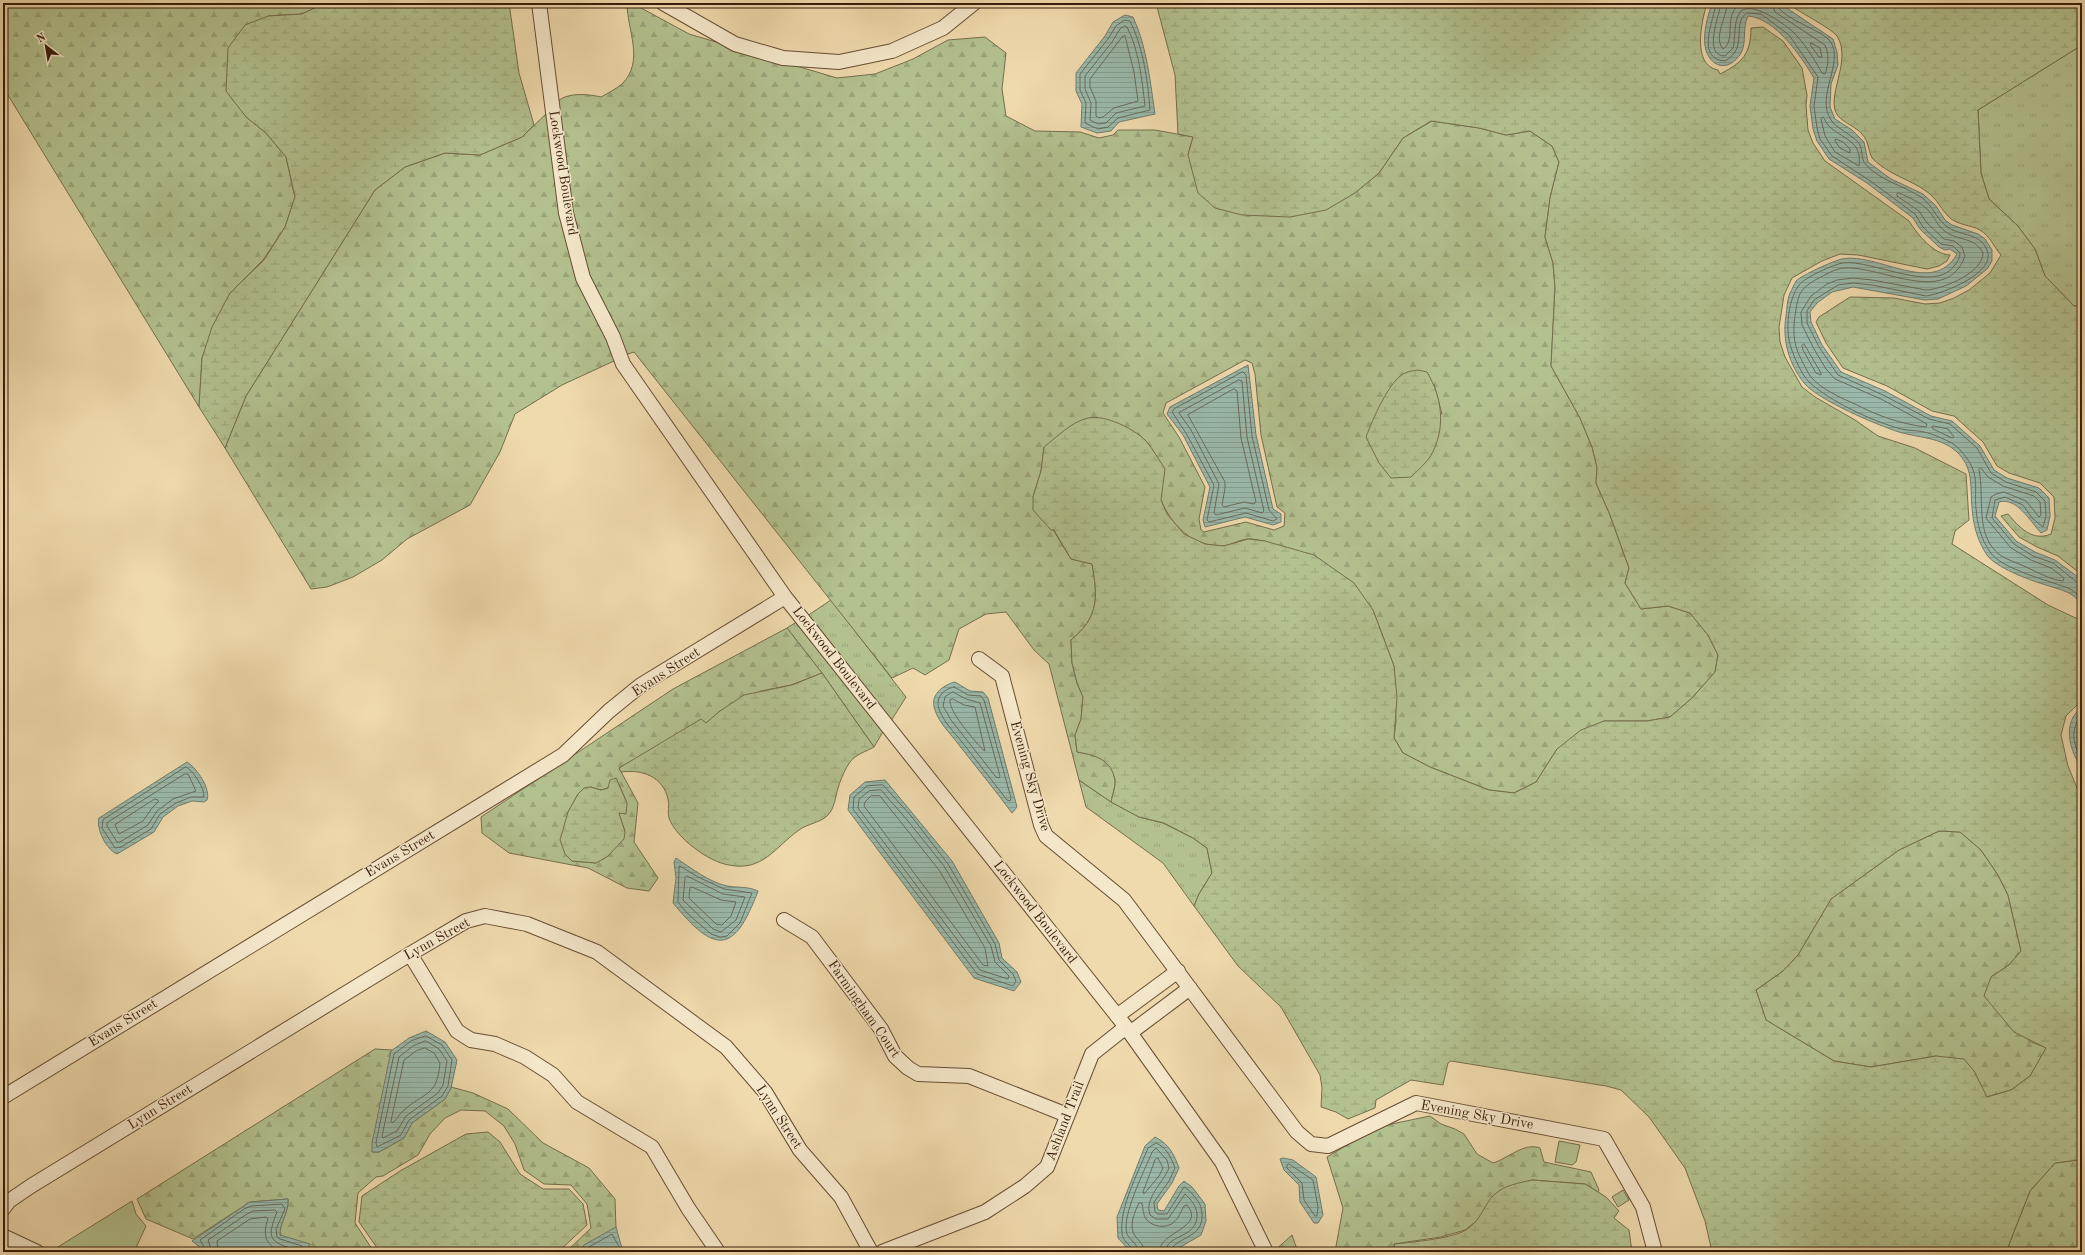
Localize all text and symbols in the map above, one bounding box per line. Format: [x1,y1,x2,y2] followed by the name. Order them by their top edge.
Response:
[26,26,66,66] north arrow
[35,32,49,46] text: N
[546,110,580,236] street label: Lockwood Boulevard
[790,604,878,712] street label: Lockwood Boulevard
[629,645,703,699] street label: Evans Street
[1008,719,1052,833] street label: Evening Sky Drive
[363,828,437,880] street label: Evans Street
[991,858,1079,966] street label: Lockwood Boulevard
[402,915,472,963] street label: Lynn Street
[825,958,903,1060] street label: Farmingham Court
[86,996,160,1050] street label: Evans Street
[1043,1079,1087,1163] street label: Ashland Trail
[125,1082,195,1132] street label: Lynn Street
[753,1083,805,1151] street label: Lynn Street
[1420,1098,1534,1132] street label: Evening Sky Drive

